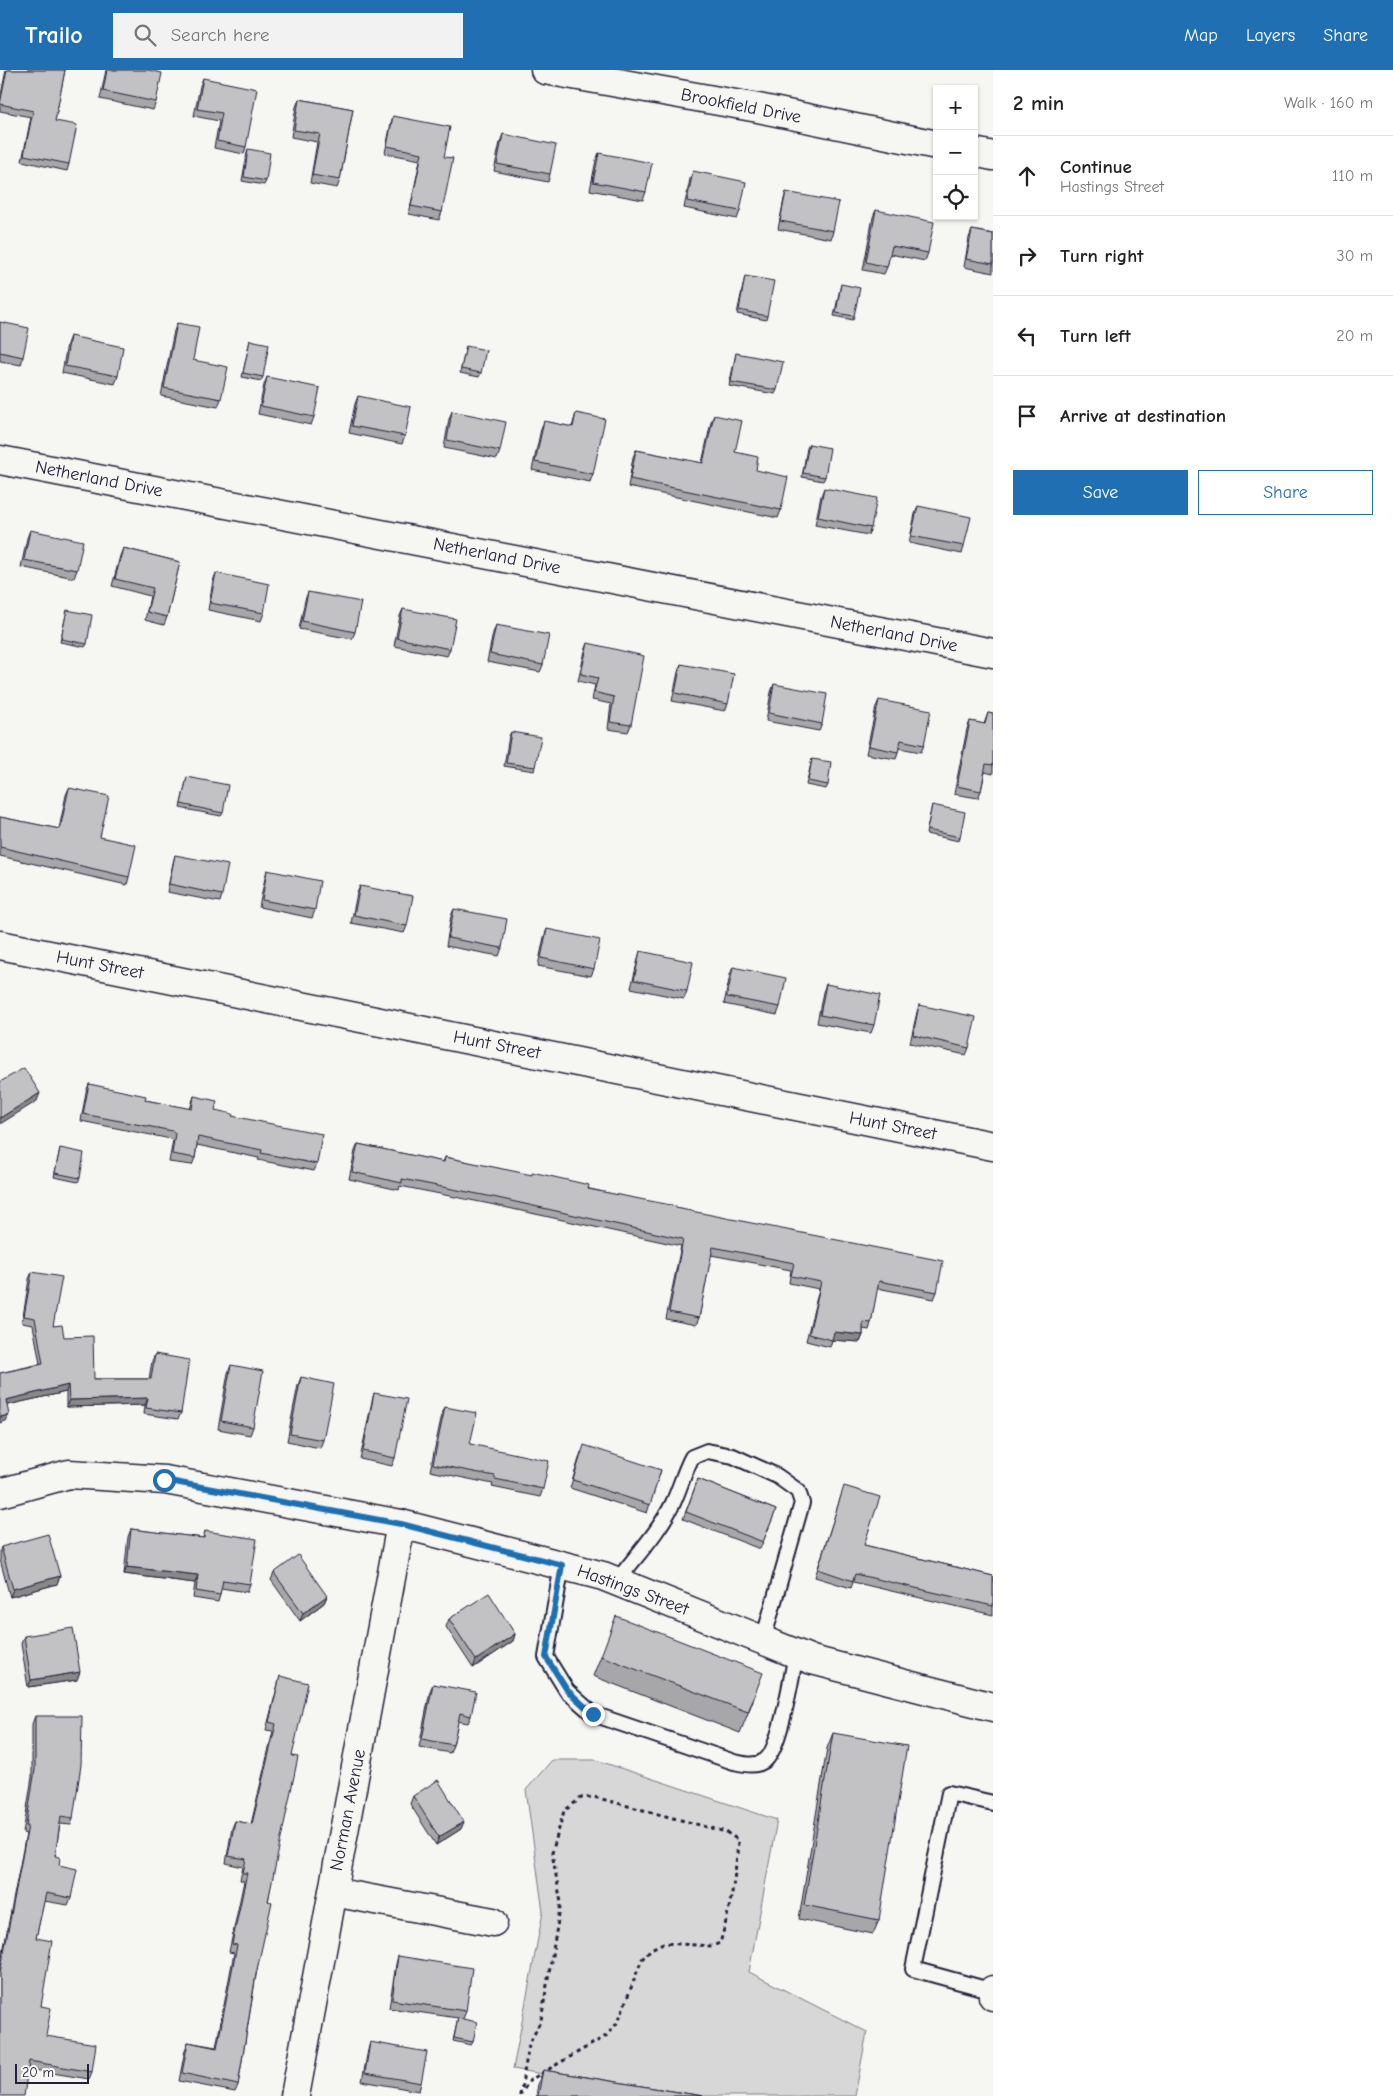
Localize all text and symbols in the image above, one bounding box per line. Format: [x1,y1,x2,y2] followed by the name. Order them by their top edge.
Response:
[113,13,463,58] search box
[25,21,83,49] text: Trailo
[131,21,159,49] icon: search
[171,24,270,46] text: Search here
[1184,25,1218,46] text: Map
[1246,25,1295,46] text: Layers
[1323,25,1368,46] text: Share
[679,84,803,128] street label: Brookfield Drive
[933,85,978,220] map controls
[933,85,978,130] button: +
[1013,91,1064,115] text: 2 min
[1284,94,1373,112] text: Walk · 160 m
[933,130,978,175] button: −
[1060,156,1132,178] text: Continue
[1013,162,1041,190] icon: ahead
[1332,167,1373,185] text: 110 m
[933,175,978,220] button: locate
[1060,178,1164,196] text: Hastings Street
[1013,242,1041,270] icon: right
[1060,245,1144,267] text: Turn right
[1337,247,1373,265] text: 30 m
[1013,322,1041,350] icon: left
[1060,325,1131,347] text: Turn left
[1336,327,1373,345] text: 20 m
[1013,402,1041,430] icon: arrive
[1060,405,1226,427] text: Arrive at destination
[34,456,164,502] street label: Netherland Drive
[1013,470,1188,515] button: Save
[1198,470,1373,515] button: Share
[432,533,562,579] street label: Netherland Drive
[829,611,959,657] street label: Netherland Drive
[55,946,146,984] street label: Hunt Street
[452,1026,543,1064] street label: Hunt Street
[848,1107,939,1145] street label: Hunt Street
[153,1469,176,1492] route start
[574,1560,692,1620] street label: Hastings Street
[582,1703,605,1726] route end
[326,1747,370,1873] street label: Norman Avenue
[15,2061,89,2084] scale bar
[22,2064,54,2081] text: 20 m

